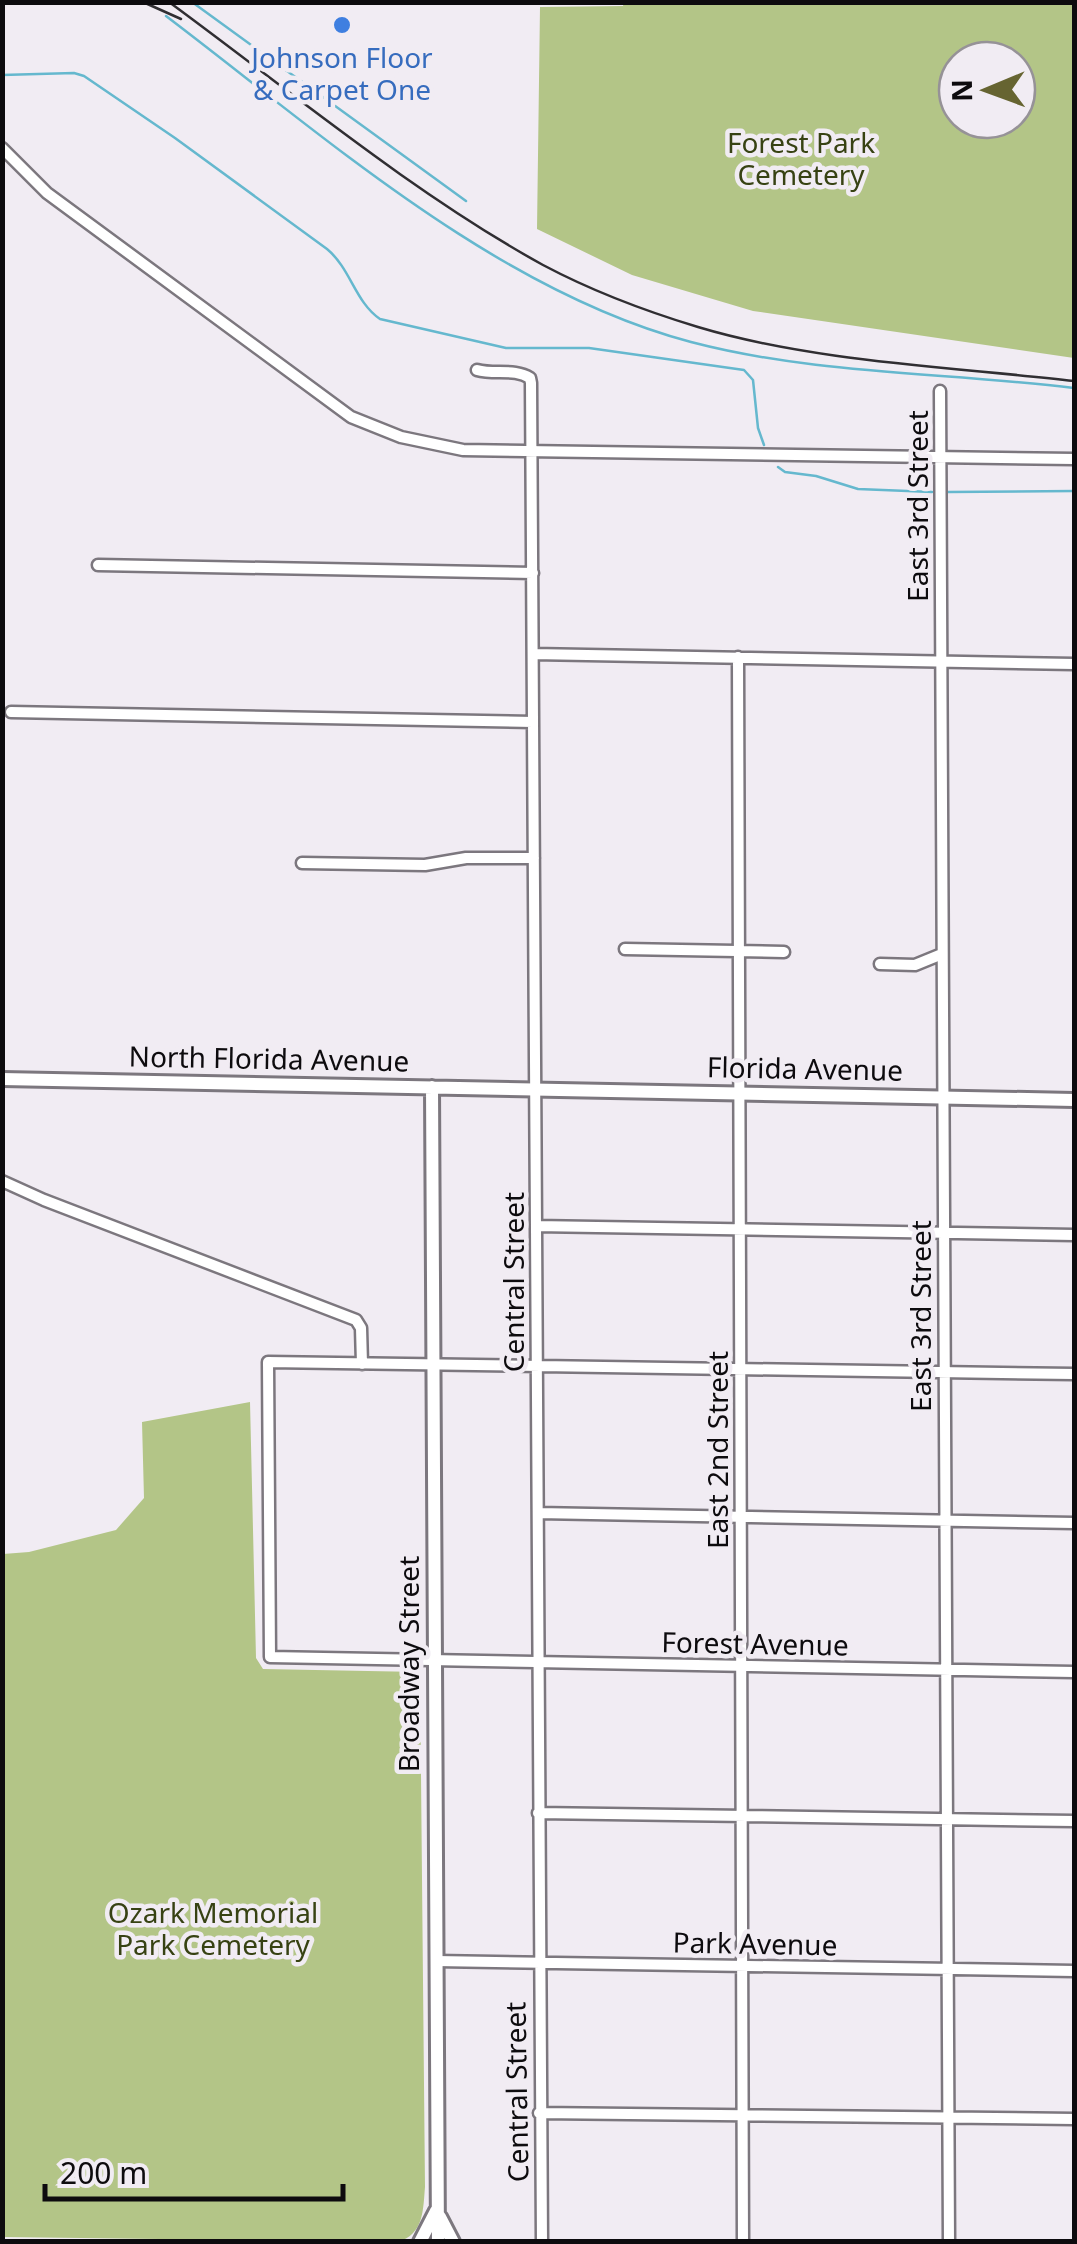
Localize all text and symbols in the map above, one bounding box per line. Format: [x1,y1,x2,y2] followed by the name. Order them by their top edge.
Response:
[331,14,353,36] marker: Johnson Floor & Carpet One
[248,38,433,108] place label: Johnson Floor & Carpet One
[937,40,1037,140] north arrow
[942,79,980,102] text: N
[727,123,875,193] park label: Forest Park Cemetery
[898,410,936,602] street label: East 3rd Street
[128,1037,410,1079] street label: North Florida Avenue
[707,1047,903,1089] street label: Florida Avenue
[494,1192,532,1372] street label: Central Street
[901,1220,939,1412] street label: East 3rd Street
[698,1351,736,1549] street label: East 2nd Street
[389,1556,427,1772] street label: Broadway Street
[661,1622,849,1664] street label: Forest Avenue
[108,1893,318,1963] park label: Ozark Memorial Park Cemetery
[672,1923,838,1963] street label: Park Avenue
[495,2002,537,2182] street label: Central Street
[45,2139,342,2201] scale bar
[60,2152,147,2193] text: 200 m

